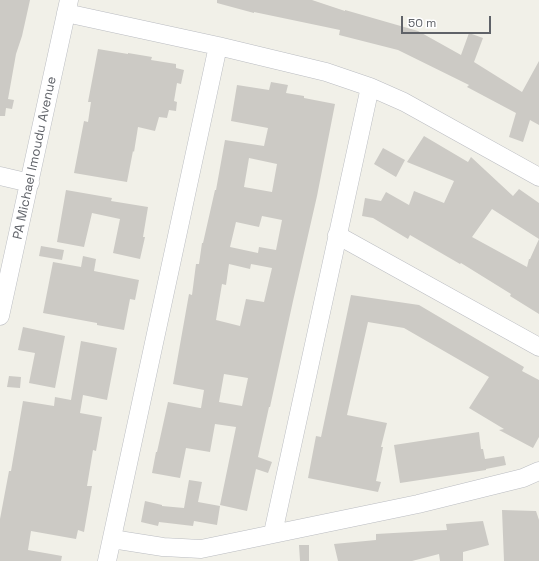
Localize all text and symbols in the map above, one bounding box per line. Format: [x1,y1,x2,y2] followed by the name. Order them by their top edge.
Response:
[403,8,493,34] scale bar
[408,15,436,31] text: 50 m
[10,75,60,241] street label: PA Michael Imoudu Avenue

